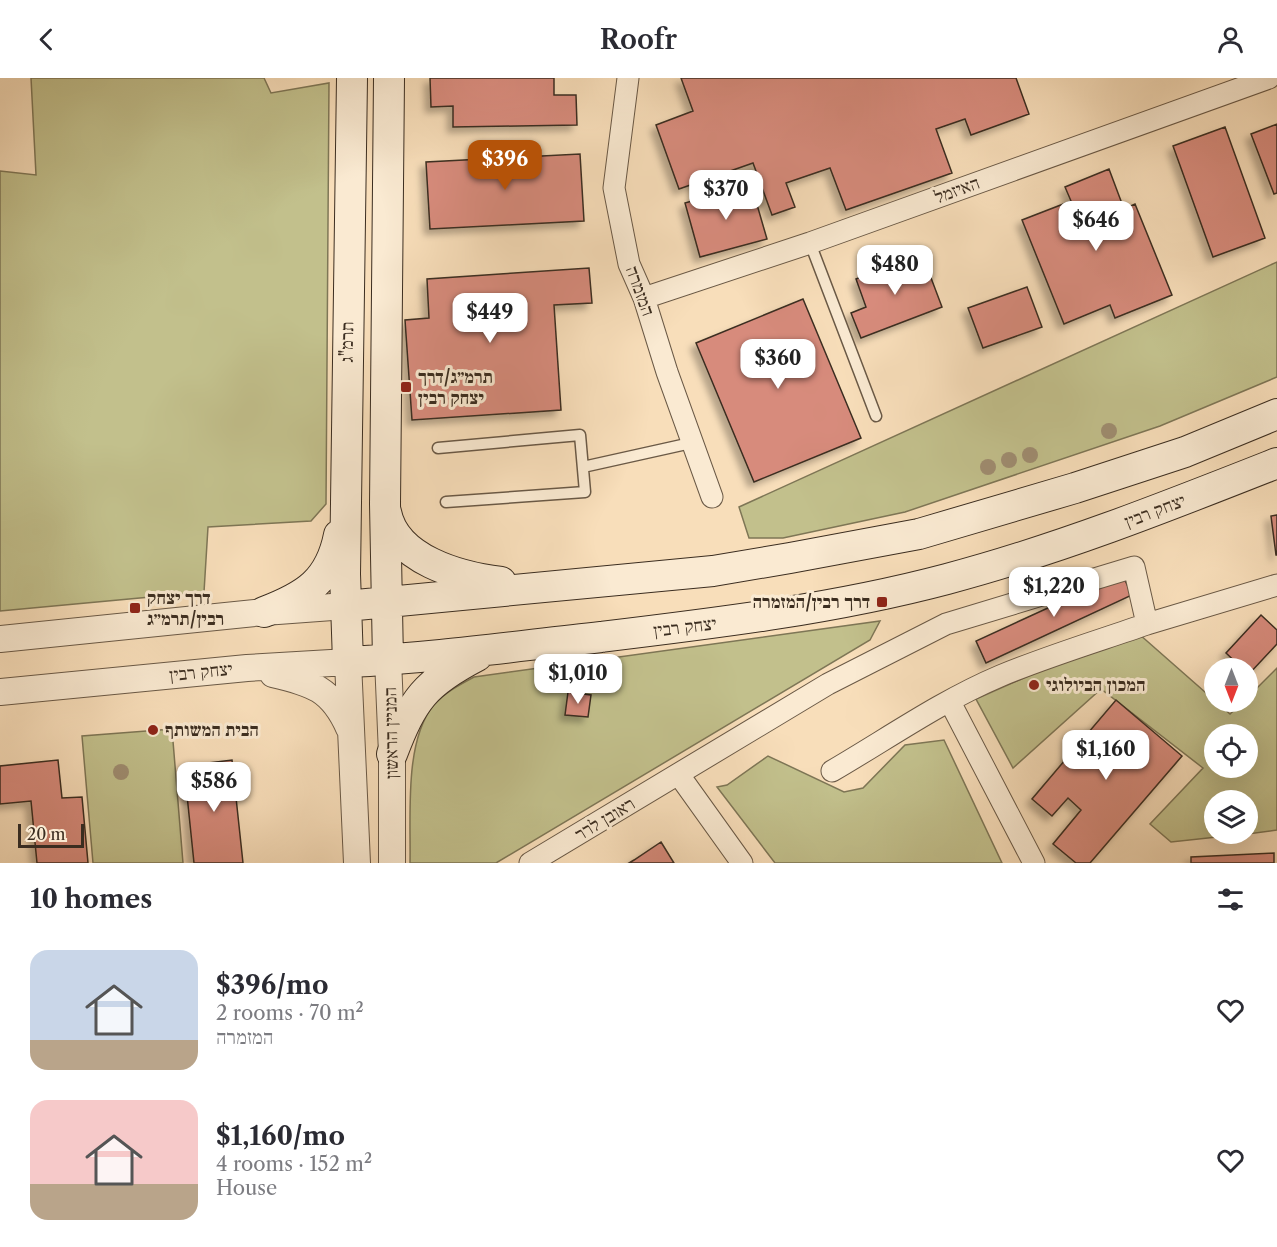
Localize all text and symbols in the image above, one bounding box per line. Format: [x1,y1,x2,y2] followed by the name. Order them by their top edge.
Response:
[30,23,63,56] icon: back
[600,23,677,56] text: Roofr
[1214,23,1247,56] icon: person
[469,140,541,191] pin: $396
[482,147,528,171] text: $396
[690,170,762,221] pin: $370
[931,172,983,208] street label: האיזמל
[703,177,749,201] text: $370
[1060,201,1132,252] pin: $646
[1073,208,1119,232] text: $646
[859,245,931,296] pin: $480
[871,252,919,276] text: $480
[621,263,659,319] street label: המזמרה
[454,293,526,344] pin: $449
[467,300,513,324] text: $449
[336,321,358,363] street label: תרמ"ג
[742,339,814,390] pin: $360
[754,346,802,370] text: $360
[418,366,493,409] place label: תרמ״ג/דרך יצחק רבין
[399,380,413,394] marker: תרמ״ג/דרך יצחק רבין
[1121,489,1189,533] street label: יצחק רבין
[1005,567,1103,618] pin: $1,220
[1023,574,1085,598] text: $1,220
[147,587,224,630] place label: דרך יצחק רבין/תרמ״ג
[753,591,870,613] place label: דרך רבין/המזמרה
[875,595,889,609] marker: דרך רבין/המזמרה
[128,601,142,615] marker: דרך יצחק רבין/תרמ״ג
[652,612,718,642] street label: יצחק רבין
[529,654,627,705] pin: $1,010
[168,658,234,686] street label: יצחק רבין
[1204,658,1258,712] north arrow
[1204,658,1258,844] map controls
[548,661,608,685] text: $1,010
[1046,674,1146,696] place label: המכון הביולוגי
[1027,678,1041,692] marker: המכון הביולוגי
[379,687,403,779] street label: המניין הראשון
[165,719,259,741] place label: הבית המשותף
[146,723,160,737] marker: הבית המשותף
[1204,724,1258,778] button: locate
[1057,730,1155,781] pin: $1,160
[1076,737,1136,761] text: $1,160
[178,762,250,813] pin: $586
[191,769,237,793] text: $586
[1204,790,1258,844] button: layers
[571,793,639,845] street label: ראובן לרר
[18,821,84,848] scale bar
[27,824,66,844] text: 20 m
[30,883,152,915] text: 10 homes
[1214,883,1247,916] icon: filters
[216,969,328,1001] text: $396/mo
[78,974,150,1046] icon: home
[1214,994,1247,1027] icon: heart
[216,1001,364,1025] text: 2 rooms · 70 m²
[216,1025,273,1049] text: המזמרה
[216,1120,345,1152] text: $1,160/mo
[78,1124,150,1196] icon: home
[1214,1144,1247,1177] icon: heart
[216,1152,372,1176] text: 4 rooms · 152 m²
[216,1176,277,1200] text: House

